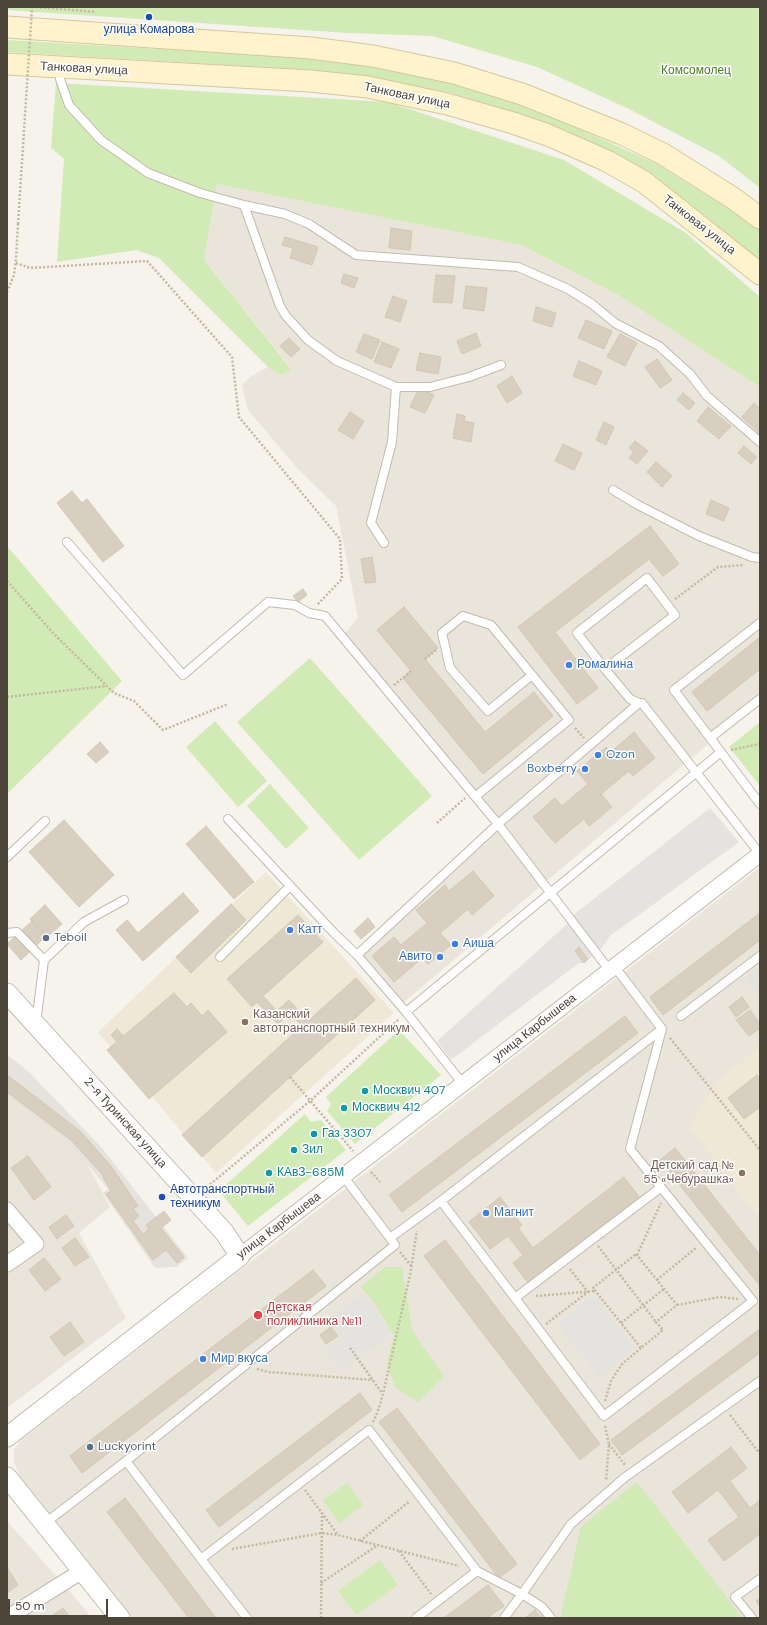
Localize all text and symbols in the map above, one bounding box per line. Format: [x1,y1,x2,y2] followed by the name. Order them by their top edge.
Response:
[144,12,154,22] marker: улица Комарова
[103,23,195,37] place label: улица Комарова
[40,60,128,78] street label: Танковая улица
[661,64,731,78] park label: Комсомолец
[363,80,451,112] street label: Танковая улица
[660,192,738,258] street label: Танковая улица
[577,658,633,672] place label: Ромалина
[564,660,574,670] marker: Ромалина
[606,748,635,762] place label: Ozon
[593,750,603,760] marker: Ozon
[527,762,577,776] place label: Boxberry
[580,764,590,774] marker: Boxberry
[298,923,322,937] place label: Катт
[285,925,295,935] marker: Катт
[54,931,87,945] place label: Teboil
[41,933,51,943] marker: Teboil
[463,937,494,951] place label: Аиша
[450,939,460,949] marker: Аиша
[399,950,432,964] place label: Авито
[435,952,445,962] marker: Авито
[491,991,579,1065] street label: улица Карбышева
[253,1008,410,1036] place label: Казанский автотранспортный техникум
[240,1017,250,1027] marker: Казанский автотранспортный техникум
[81,1075,169,1171] street label: 2-я Туринская улица
[373,1084,445,1098] place label: Москвич 407
[360,1086,370,1096] marker: Москвич 407
[352,1101,421,1115] place label: Москвич 412
[339,1103,349,1113] marker: Москвич 412
[322,1127,372,1141] place label: Газ 3307
[309,1129,319,1139] marker: Газ 3307
[302,1143,323,1157] place label: Зил
[289,1145,299,1155] marker: Зил
[643,1159,734,1187] place label: Детский сад № 55 «Чебурашка»
[277,1166,344,1180] place label: КАвЗ-685М
[264,1168,274,1178] marker: КАвЗ-685М
[737,1168,747,1178] marker: Детский сад № 55 «Чебурашка»
[170,1183,274,1211] place label: Автотранспортный техникум
[234,1190,324,1262] street label: улица Карбышева
[157,1192,167,1202] marker: Автотранспортный техникум
[494,1206,534,1220] place label: Магнит
[481,1208,491,1218] marker: Магнит
[267,1301,362,1329] place label: Детская поликлиника №11
[252,1309,264,1321] marker: Детская поликлиника №11
[211,1352,268,1366] place label: Мир вкуса
[198,1354,208,1364] marker: Мир вкуса
[98,1440,156,1454] place label: Luckyorint
[85,1442,95,1452] marker: Luckyorint
[10,1591,110,1617] scale bar
[15,1598,44,1614] text: 50 m

